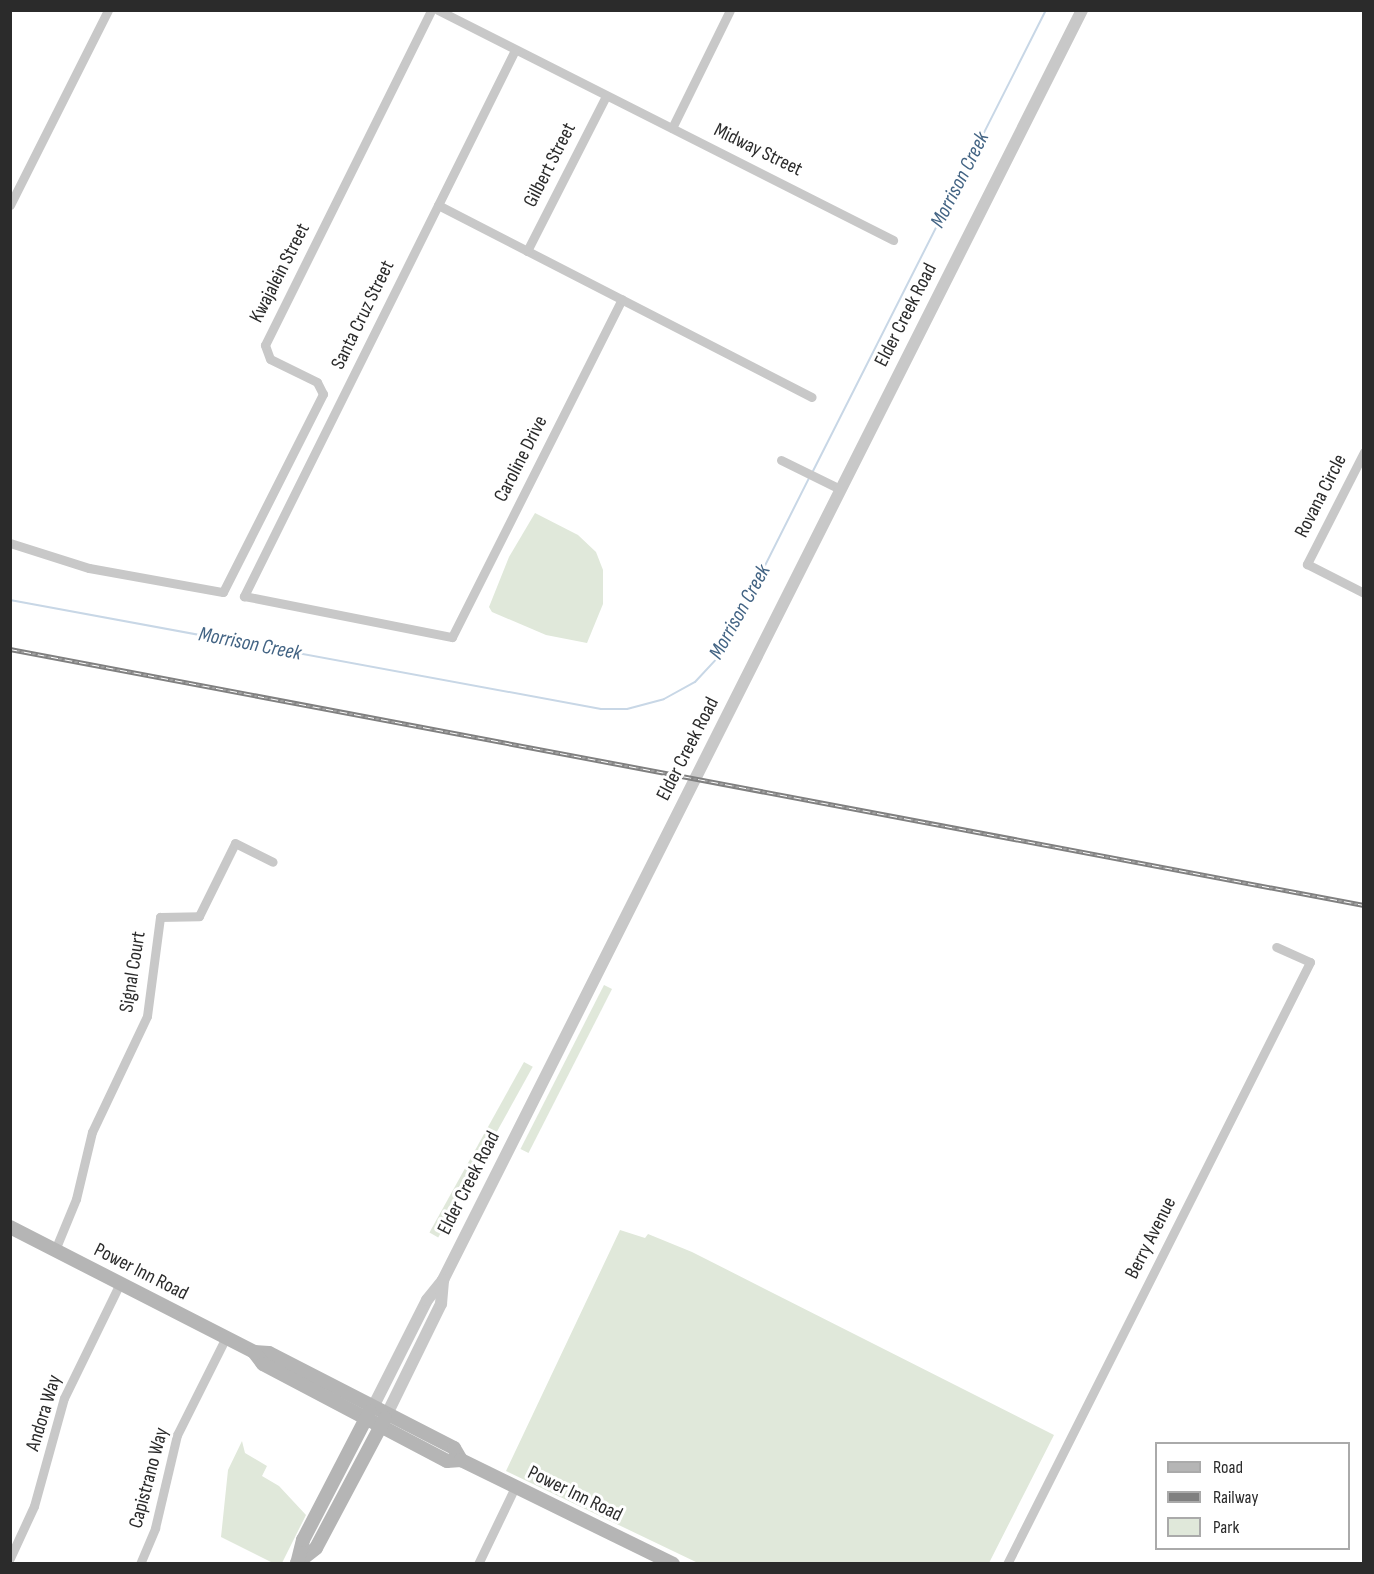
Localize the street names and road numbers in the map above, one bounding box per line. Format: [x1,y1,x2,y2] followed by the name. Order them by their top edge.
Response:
[710,118,806,182] street label: Midway Street
[519,119,581,211] street label: Gilbert Street
[245,219,315,327] street label: Kwajalein Street
[326,257,400,373] street label: Santa Cruz Street
[870,259,942,371] street label: Elder Creek Road
[489,412,553,506] street label: Caroline Drive
[1290,450,1352,542] street label: Rovana Circle
[652,693,724,805] street label: Elder Creek Road
[115,930,151,1014] street label: Signal Court
[433,1127,505,1239] street label: Elder Creek Road
[1120,1193,1182,1283] street label: Berry Avenue
[90,1238,192,1306] street label: Power Inn Road
[21,1372,67,1454] street label: Andora Way
[124,1425,174,1531] street label: Capistrano Way
[524,1461,626,1527] street label: Power Inn Road

